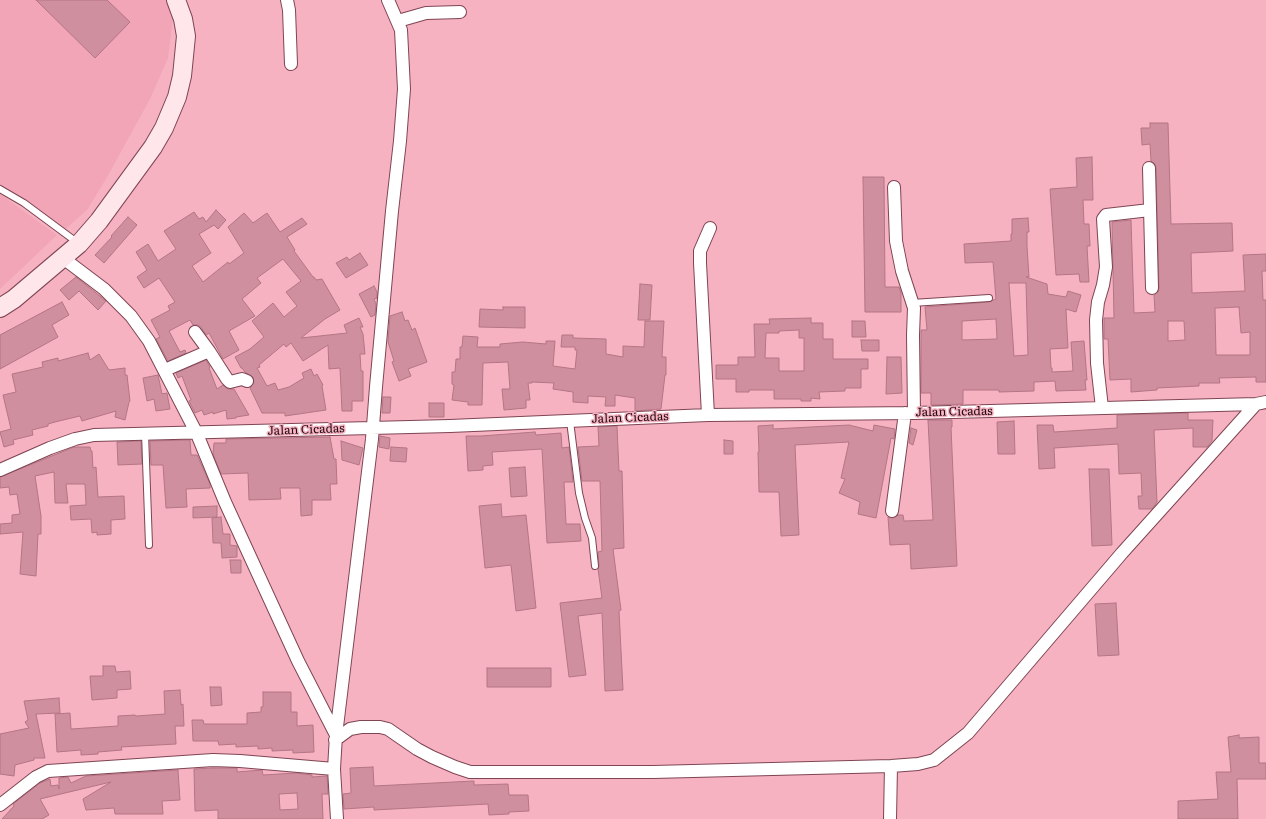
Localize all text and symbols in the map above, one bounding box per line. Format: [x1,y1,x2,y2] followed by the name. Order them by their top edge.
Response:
[915,404,993,420] street label: Jalan Cicadas
[591,409,669,427] street label: Jalan Cicadas
[267,421,345,439] street label: Jalan Cicadas

